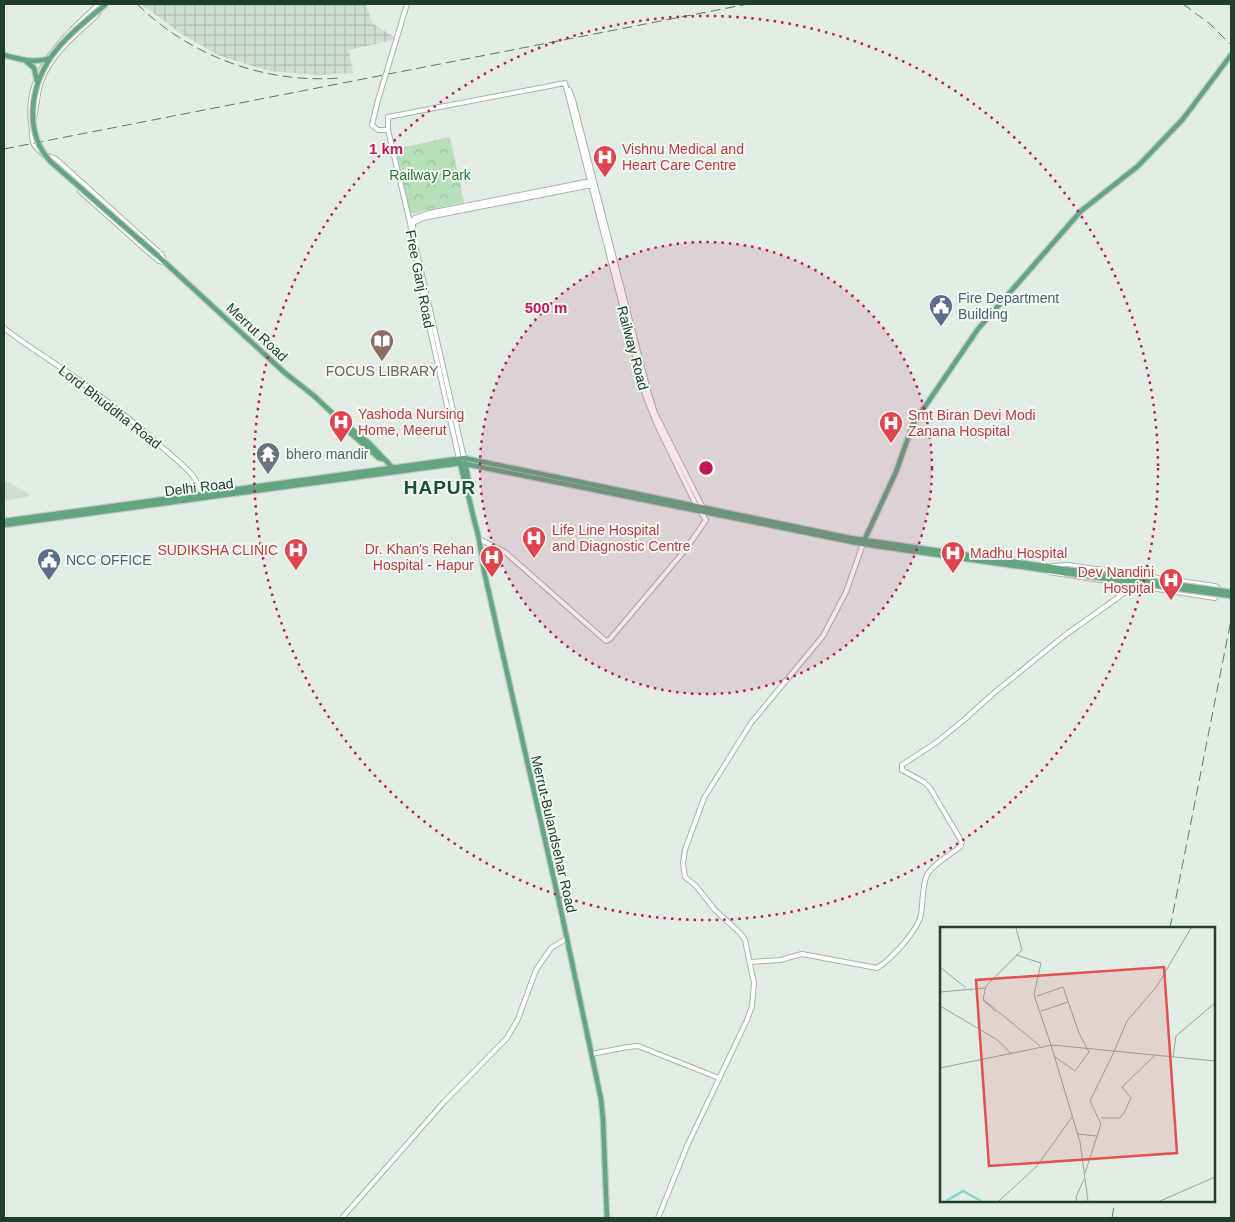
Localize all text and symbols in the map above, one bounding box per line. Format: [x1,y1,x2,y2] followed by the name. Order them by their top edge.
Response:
[369,140,403,157] text: 1 km
[622,141,744,173] place label: Vishnu Medical and Heart Care Centre
[592,144,618,178] hospital icon: Vishnu Medical and Heart Care Centre
[389,167,472,183] park label: Railway Park
[403,229,437,329] street label: Free Ganj Road
[958,290,1059,322] place label: Fire Department Building
[928,293,954,327] public building icon: Fire Department Building
[525,299,567,316] text: 500 m
[223,300,291,364] street label: Merrut Road
[614,304,652,392] street label: Railway Road
[369,328,395,362] library icon: FOCUS LIBRARY
[56,362,164,452] street label: Lord Bhuddha Road
[326,363,439,379] place label: FOCUS LIBRARY
[358,406,464,438] place label: Yashoda Nursing Home, Meerut
[908,407,1036,439] place label: Smt Biran Devi Modi Zanana Hospital
[328,409,354,443] hospital icon: Yashoda Nursing Home, Meerut
[878,410,904,444] hospital icon: Smt Biran Devi Modi Zanana Hospital
[255,441,281,475] temple icon: bhero mandir
[286,446,369,462] place label: bhero mandir
[697,459,715,477] centre of rings
[164,475,234,499] street label: Delhi Road
[404,477,476,498] district label: HAPUR
[552,522,691,554] place label: Life Line Hospital and Diagnostic Centre
[521,525,547,559] hospital icon: Life Line Hospital and Diagnostic Centre
[283,537,309,571] hospital icon: SUDIKSHA CLINIC
[940,540,966,574] hospital icon: Madhu Hospital
[365,541,474,573] place label: Dr. Khan's Rehan Hospital - Hapur
[157,542,278,558] place label: SUDIKSHA CLINIC
[479,544,505,578] hospital icon: Dr. Khan's Rehan Hospital - Hapur
[970,545,1067,561] place label: Madhu Hospital
[36,547,62,581] public building icon: NCC OFFICE
[66,552,152,568] place label: NCC OFFICE
[1078,564,1154,596] place label: Dev Nandini Hospital
[1158,567,1184,601] hospital icon: Dev Nandini Hospital
[528,754,580,914] street label: Merrut-Bulandsehar Road
[940,927,1215,1202] inset map

